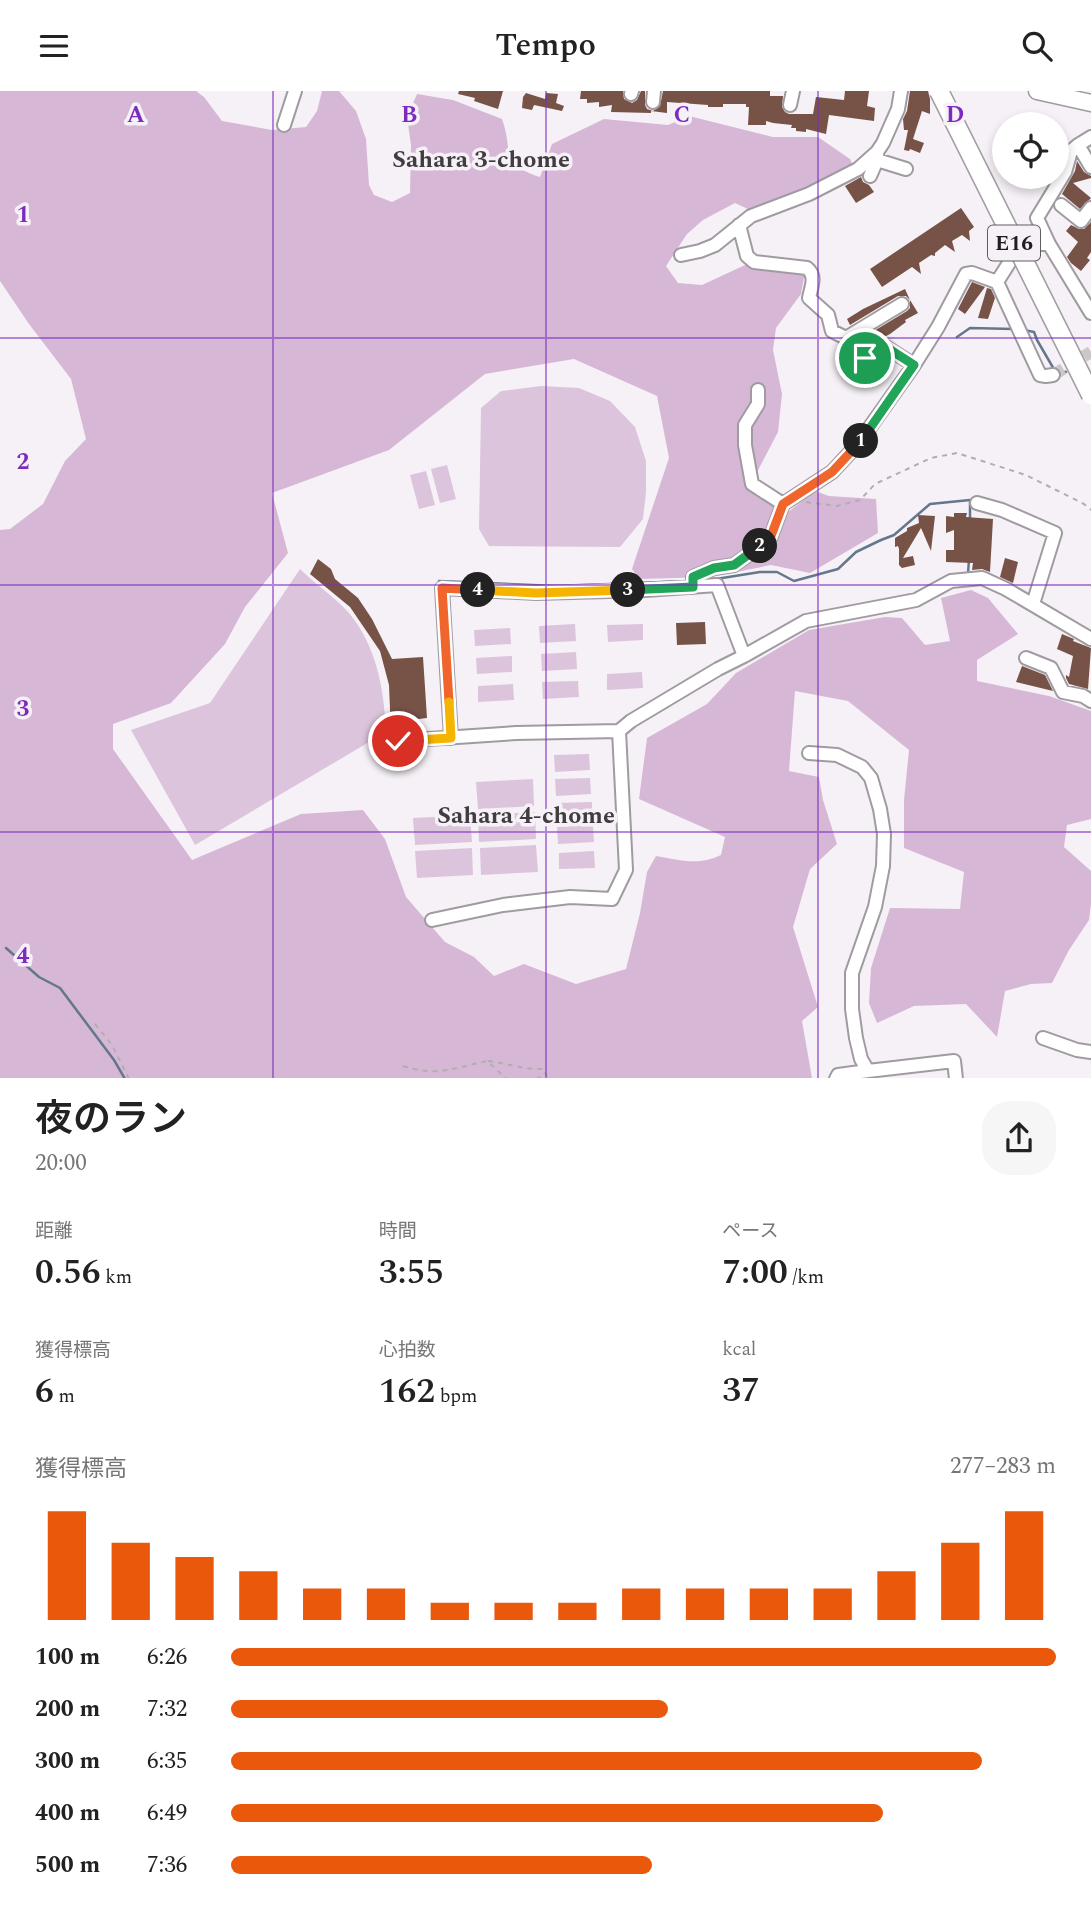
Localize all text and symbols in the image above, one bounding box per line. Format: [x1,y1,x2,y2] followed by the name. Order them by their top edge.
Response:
[495,21,596,70] text: Tempo
[35,27,73,65] icon: menu
[1018,27,1056,65] icon: search
[127,98,145,133] text: A
[401,98,417,133] text: B
[674,98,690,133] text: C
[946,98,964,133] text: D
[992,112,1069,189] map controls
[992,112,1069,189] button: locate
[392,142,570,178] district label: Sahara 3-chome
[17,198,29,233] text: 1
[988,225,1040,261] road number: E16
[835,328,895,388] pin
[846,339,884,377] icon: arrive
[844,423,878,459] pin: 1
[855,426,866,455] text: 1
[17,445,30,480] text: 2
[742,529,778,563] pin: 2
[754,531,765,560] text: 2
[461,573,496,607] pin: 4
[610,573,646,607] pin: 3
[472,575,483,604] text: 4
[622,575,633,604] text: 3
[17,692,30,727] text: 3
[368,711,428,771] pin
[379,722,417,760] icon: check
[437,798,615,834] district label: Sahara 4-chome
[17,939,30,974] text: 4
[35,1091,187,1149] text: 夜のラン
[982,1101,1056,1175] button: share
[35,1146,87,1181] text: 20:00
[35,1217,73,1246] text: 距離
[379,1217,417,1246] text: 時間
[722,1217,778,1246] text: ペース
[35,1246,100,1299] text: 0.56
[379,1246,444,1299] text: 3:55
[722,1246,788,1299] text: 7:00
[100,1263,132,1292] text: km
[788,1263,824,1292] text: /km
[722,1335,756,1364] text: kcal
[35,1336,111,1365] text: 獲得標高
[379,1336,436,1365] text: 心拍数
[722,1364,760,1417] text: 37
[35,1365,54,1418] text: 6
[379,1365,435,1418] text: 162
[54,1382,75,1411] text: m
[435,1382,477,1411] text: bpm
[950,1449,1056,1484] text: 277–283 m
[35,1452,127,1487] text: 獲得標高
[35,1640,100,1675] text: 100 m
[147,1640,187,1675] text: 6:26
[35,1692,100,1727] text: 200 m
[147,1692,187,1727] text: 7:32
[35,1744,100,1779] text: 300 m
[147,1744,187,1779] text: 6:35
[35,1796,100,1831] text: 400 m
[147,1796,187,1831] text: 6:49
[35,1848,100,1883] text: 500 m
[147,1848,187,1883] text: 7:36

